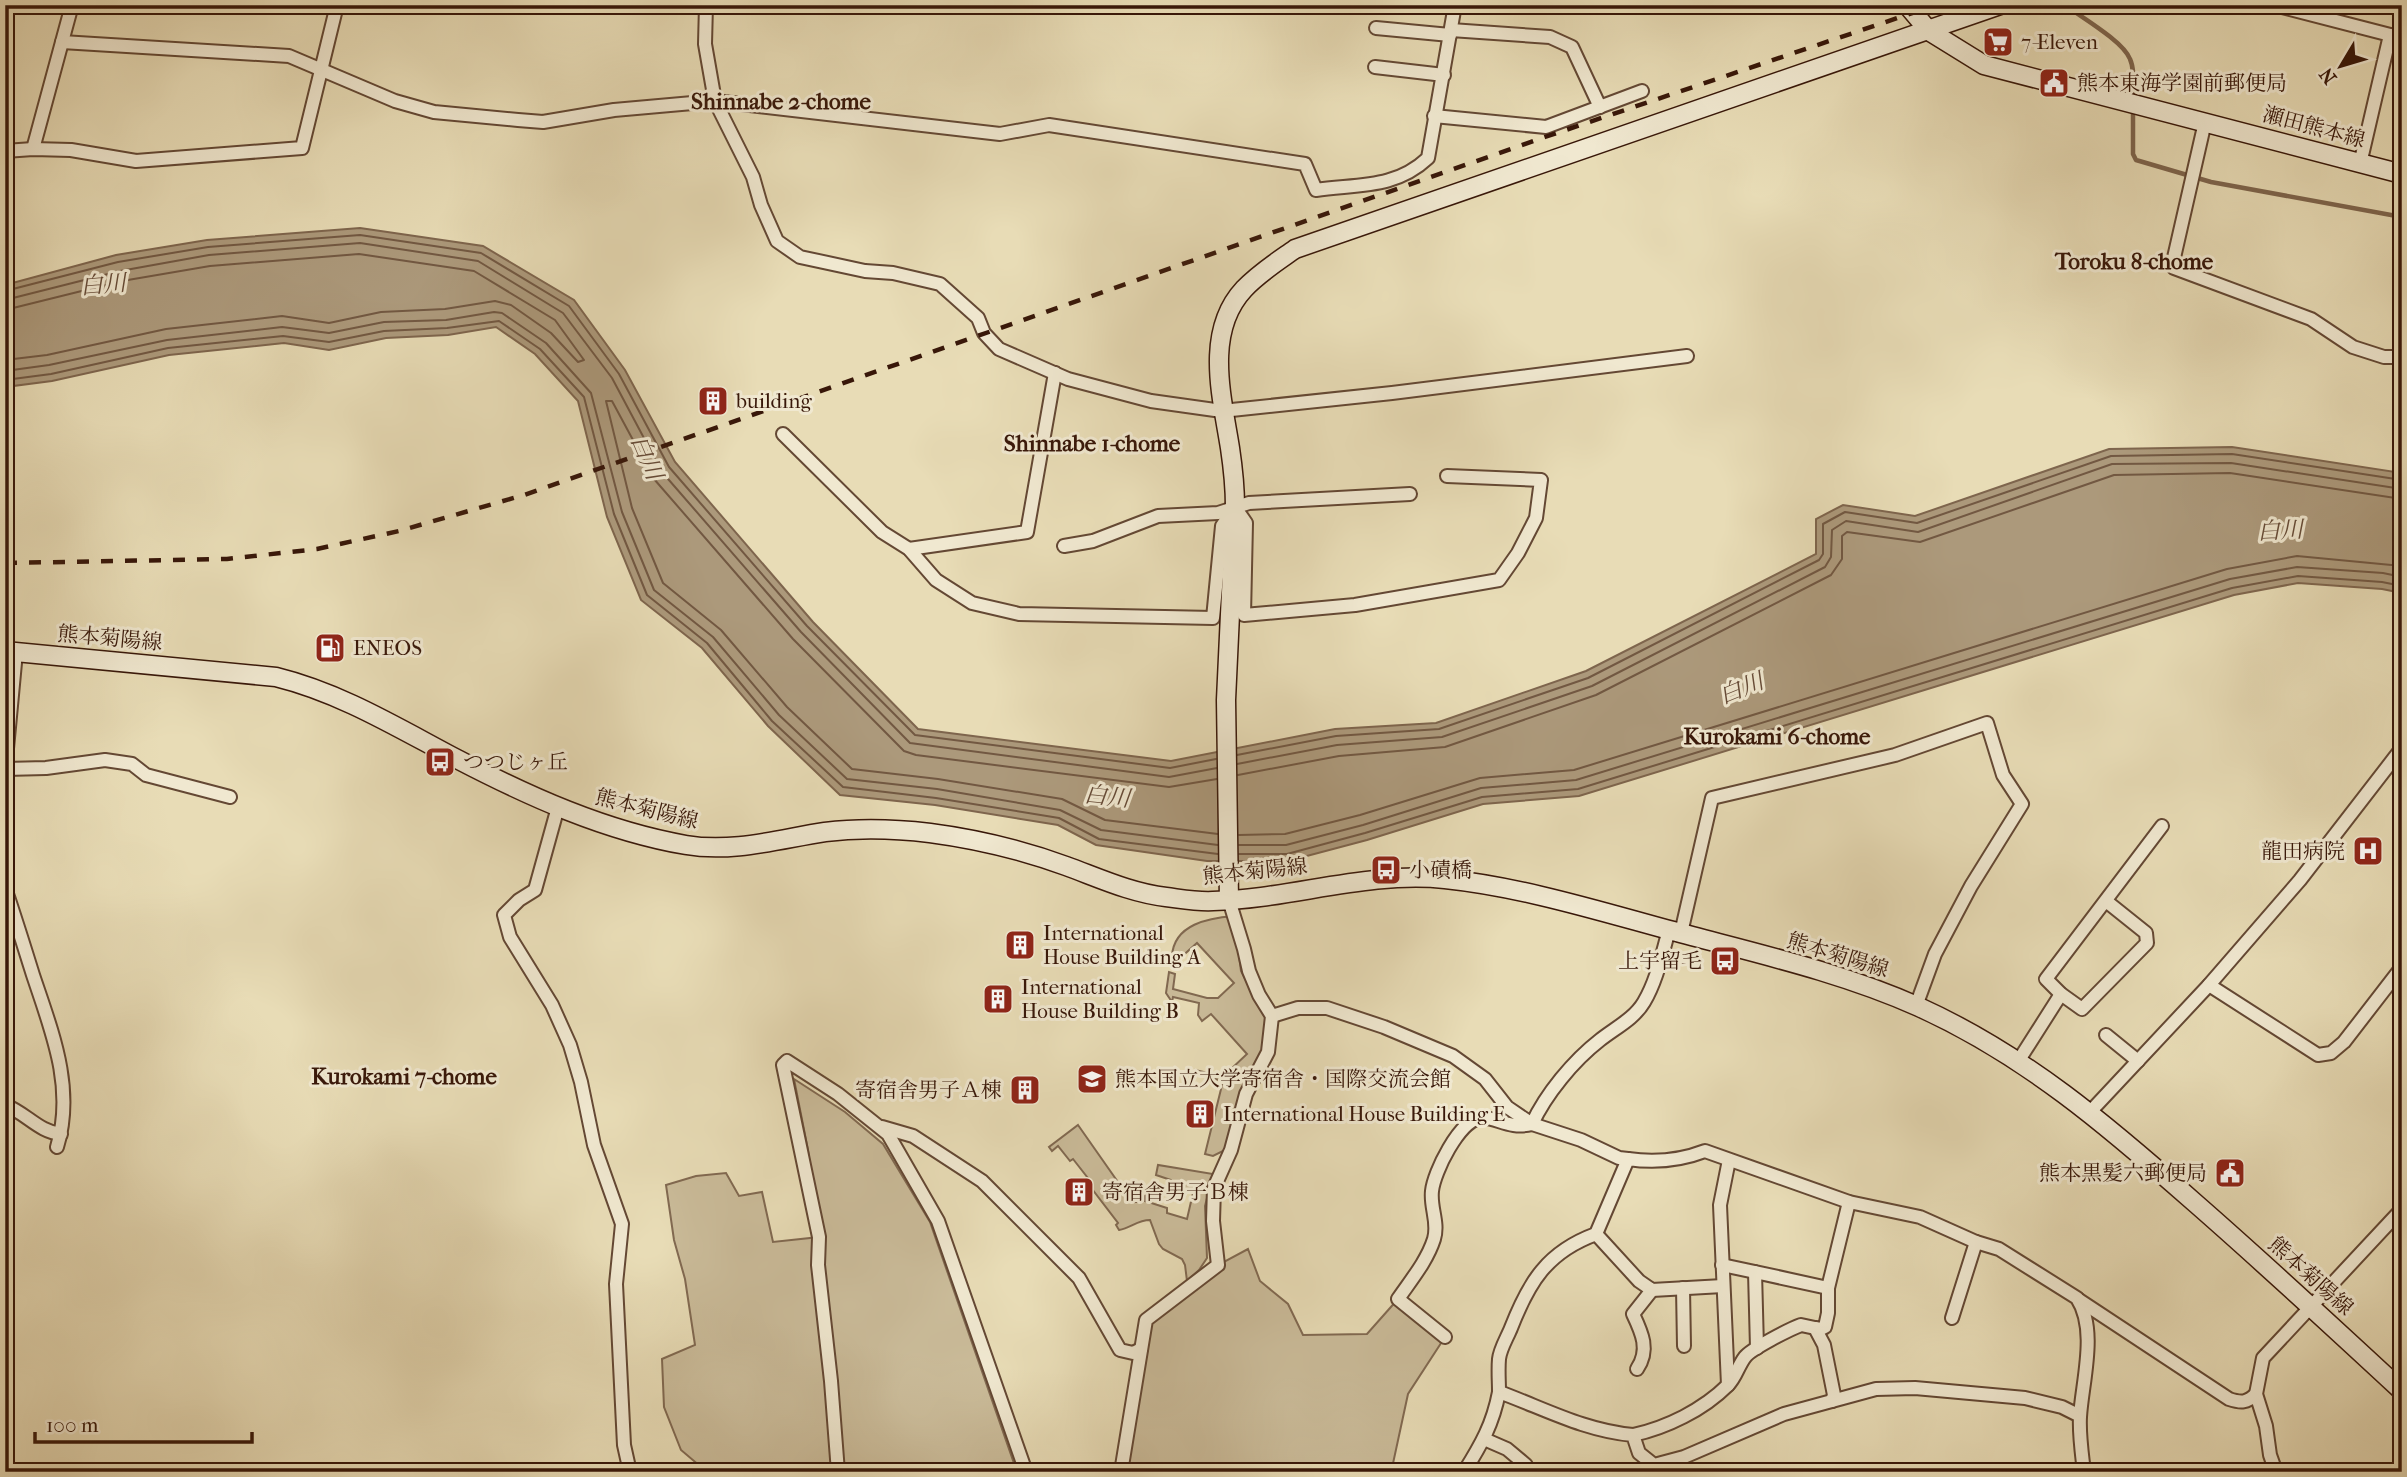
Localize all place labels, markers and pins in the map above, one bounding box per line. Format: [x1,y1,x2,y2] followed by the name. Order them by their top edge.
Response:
[1981,25,2015,59] supermarket icon: 7-Eleven
[2021,30,2098,54] place label: 7-Eleven
[2037,66,2071,100] public building icon: 熊本東海学園前郵便局
[2077,71,2287,95] place label: 熊本東海学園前郵便局
[696,384,730,418] building icon: building
[735,389,812,413] place label: building
[313,631,347,665] fuel station icon: ENEOS
[353,636,422,660] place label: ENEOS
[423,745,457,779] bus stop icon: つつじヶ丘
[463,750,568,774] place label: つつじヶ丘
[2351,834,2385,868] hospital icon: 龍田病院
[2261,839,2345,863] place label: 龍田病院
[1369,853,1403,887] bus stop icon: 小磧橋
[1409,858,1472,882] place label: 小磧橋
[1043,921,1201,969] place label: International House Building A
[1003,928,1037,962] building icon: International House Building A
[1708,944,1742,978] bus stop icon: 上宇留毛
[1618,949,1702,973] place label: 上宇留毛
[1021,975,1179,1023] place label: International House Building B
[981,982,1015,1016] building icon: International House Building B
[1075,1062,1109,1096] school or university icon: 熊本国立大学寄宿舎・国際交流会館
[1115,1067,1451,1091] place label: 熊本国立大学寄宿舎・国際交流会館
[1008,1073,1042,1107] building icon: 寄宿舎男子Ａ棟
[855,1078,1002,1102] place label: 寄宿舎男子Ａ棟
[1183,1097,1217,1131] building icon: International House Building E
[1223,1102,1506,1126] place label: International House Building E
[2213,1156,2247,1190] public building icon: 熊本黒髪六郵便局
[2039,1161,2207,1185] place label: 熊本黒髪六郵便局
[1062,1175,1096,1209] building icon: 寄宿舎男子Ｂ棟
[1102,1180,1249,1204] place label: 寄宿舎男子Ｂ棟

